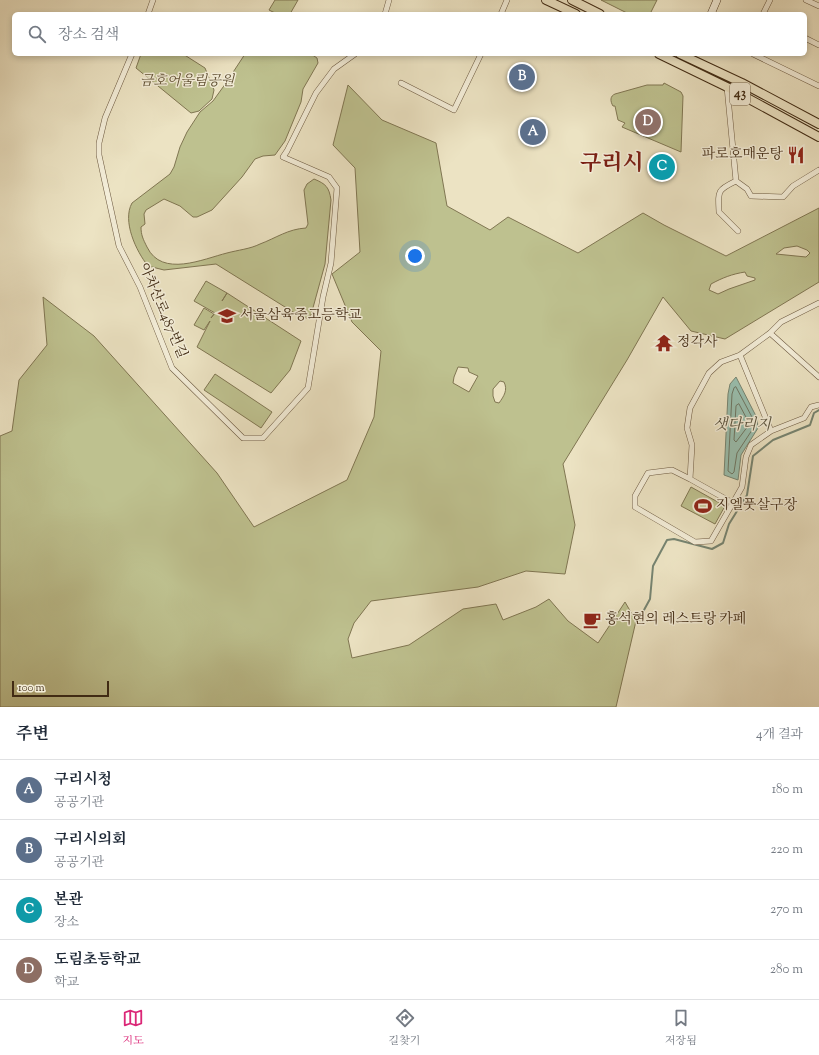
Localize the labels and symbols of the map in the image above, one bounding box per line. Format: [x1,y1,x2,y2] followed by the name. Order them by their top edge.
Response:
[509,62,535,92] pin: B
[140,72,236,92] park label: 금호어울림공원
[730,83,750,105] road number: 43
[635,107,661,137] pin: D
[520,117,546,147] pin: A
[702,145,783,165] place label: 파로호매운탕
[786,145,806,165] restaurant icon: 파로호매운탕
[580,149,644,181] district label: 구리시
[649,152,675,182] pin: C
[405,246,425,266] your location
[133,260,191,362] street label: 아차산로487번길
[217,306,237,326] school or university icon: 서울삼육중고등학교
[240,306,362,326] place label: 서울삼육중고등학교
[654,333,674,353] temple icon: 정각사
[677,333,718,353] place label: 정각사
[713,415,772,436] water label: 샛다리지
[693,496,713,516] sports icon: 지엘풋살구장
[716,496,798,516] place label: 지엘풋살구장
[582,610,602,630] cafe icon: 홍석현의 레스트랑 카페
[605,610,746,630] place label: 홍석현의 레스트랑 카페
[12,679,109,698] scale bar

